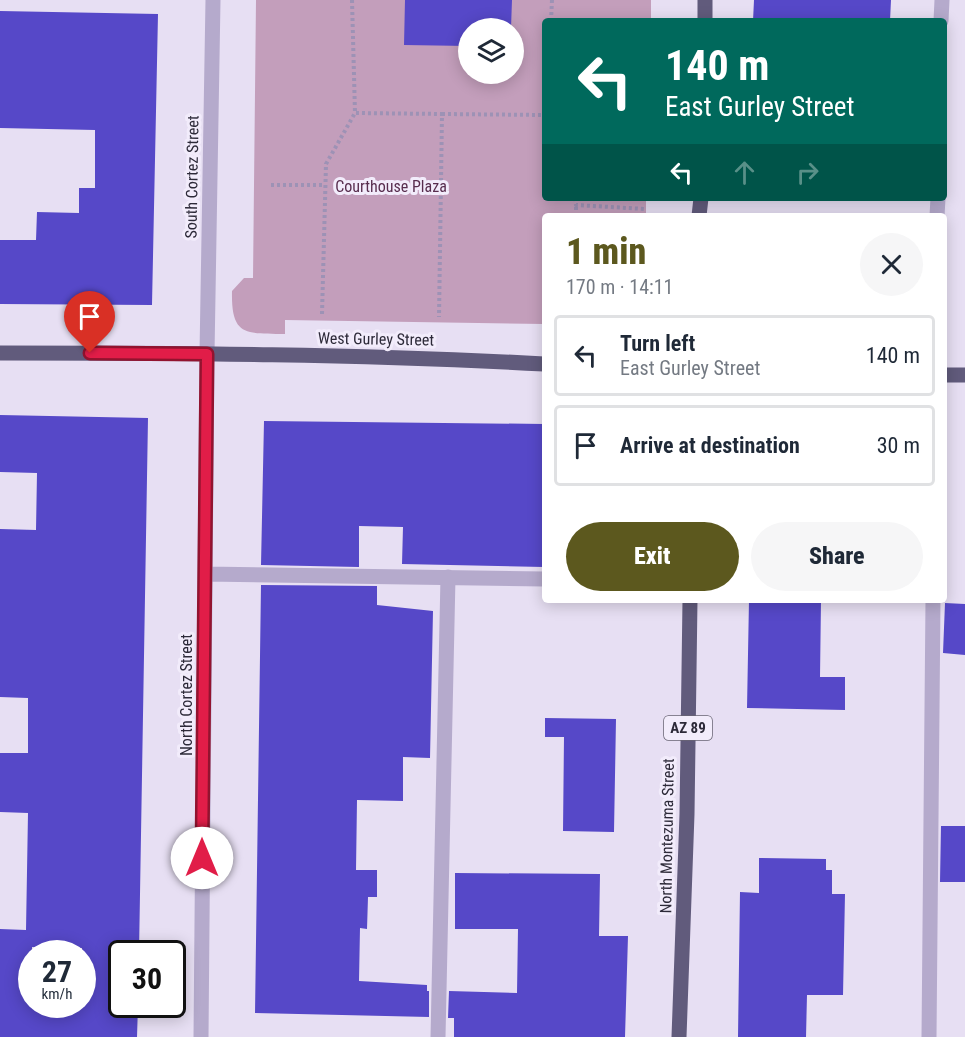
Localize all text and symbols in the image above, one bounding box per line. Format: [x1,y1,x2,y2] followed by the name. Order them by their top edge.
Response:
[458,18,524,84] map controls
[458,18,524,84] button: layers
[665,41,770,90] text: 140 m
[566,42,644,120] icon: left
[665,91,854,123] text: East Gurley Street
[181,115,203,239] street label: South Cortez Street
[665,156,698,189] icon: left
[728,156,761,189] icon: ahead
[791,156,824,189] icon: right
[335,177,447,196] park label: Courthouse Plaza
[566,231,646,273] text: 1 min
[860,233,923,296] button: close
[566,275,673,299] text: 170 m · 14:11
[64,291,115,353] pin
[73,300,106,333] icon: arrive
[318,328,434,350] street label: West Gurley Street
[620,331,695,356] text: Turn left
[569,339,602,372] icon: left
[866,343,920,368] text: 140 m
[620,356,760,380] text: East Gurley Street
[569,429,602,462] icon: arrive
[620,433,800,458] text: Arrive at destination
[877,433,920,458] text: 30 m
[566,522,739,591] button: Exit
[751,522,923,591] button: Share
[177,634,196,756] street label: North Cortez Street
[664,716,712,740] road number: AZ 89
[656,758,678,914] street label: North Montezuma Street
[170,826,234,890] position arrow
[108,940,186,1018] speed limit sign: 30
[42,954,72,989] text: 27
[42,985,72,1003] text: km/h

